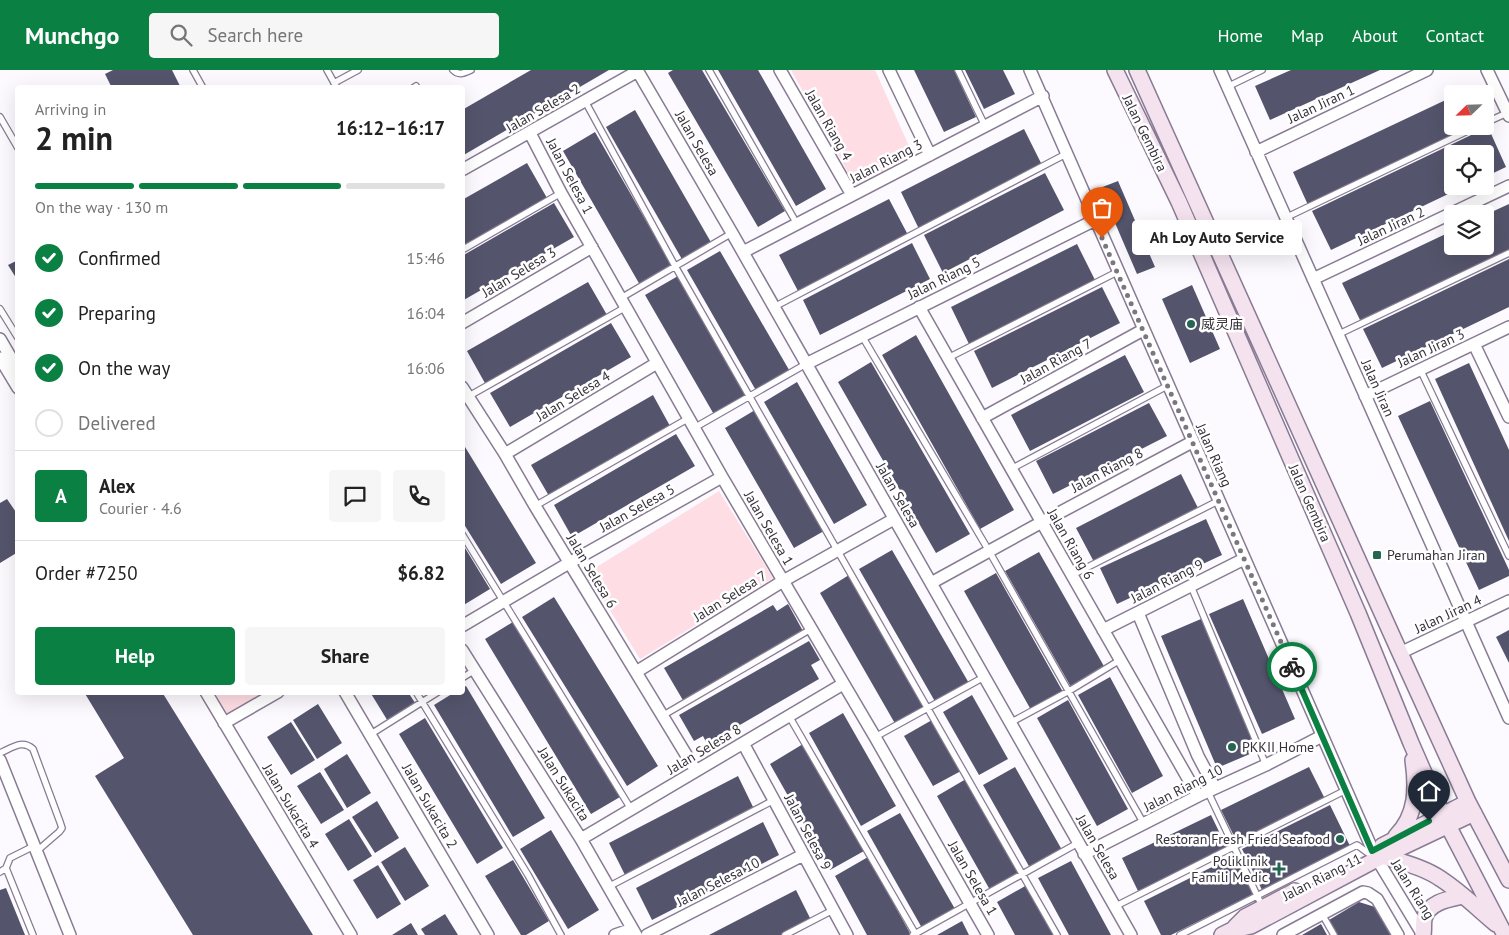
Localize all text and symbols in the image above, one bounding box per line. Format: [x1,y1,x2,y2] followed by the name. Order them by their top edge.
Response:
[149,13,499,58] search box
[25,20,119,51] text: Munchgo
[167,21,195,49] icon: search
[207,23,303,47] text: Search here
[1217,24,1263,47] text: Home
[1291,24,1324,47] text: Map
[1352,24,1398,47] text: About
[1426,24,1484,47] text: Contact
[502,79,584,137] street label: Jalan Selesa 2
[1284,81,1357,128] street label: Jalan Jiran 1
[801,85,857,164] street label: Jalan Riang 4
[1444,85,1494,135] north arrow
[1444,85,1494,255] map controls
[1118,91,1171,175] street label: Jalan Gembira
[35,99,106,119] text: Arriving in
[671,106,723,179] street label: Jalan Selesa
[336,116,445,140] text: 16:12–16:17
[35,117,113,159] text: 2 min
[542,134,598,217] street label: Jalan Selesa 1
[846,135,925,187] street label: Jalan Riang 3
[1444,145,1494,195] button: locate
[1081,187,1123,238] pin
[1088,194,1116,222] icon: bag
[35,197,168,217] text: On the way · 130 m
[1354,203,1427,250] street label: Jalan Jiran 2
[1444,205,1494,255] button: layers
[1132,220,1302,256] callout: Ah Loy Auto Service
[1150,227,1284,247] text: Ah Loy Auto Service
[478,243,559,302] street label: Jalan Selesa 3
[35,244,63,272] icon: check
[78,246,161,270] text: Confirmed
[407,248,445,268] text: 15:46
[904,253,983,304] street label: Jalan Riang 5
[35,299,63,327] icon: check
[78,301,156,325] text: Preparing
[407,303,445,323] text: 16:04
[1201,315,1243,333] place label: 威灵庙
[1185,318,1197,330] marker: 威灵庙
[1394,325,1467,372] street label: Jalan Jiran 3
[1016,334,1095,389] street label: Jalan Riang 7
[35,354,63,382] icon: check
[78,356,170,380] text: On the way
[1357,356,1399,419] street label: Jalan Jiran
[407,358,445,378] text: 16:06
[532,367,614,426] street label: Jalan Selesa 4
[78,411,156,435] text: Delivered
[1192,420,1236,490] street label: Jalan Riang
[1067,444,1146,497] street label: Jalan Riang 8
[872,458,924,531] street label: Jalan Selesa
[1284,460,1335,545] street label: Jalan Gembira
[329,470,381,522] button: chat
[393,470,445,522] button: phone
[99,474,135,498] text: Alex
[595,480,678,537] street label: Jalan Selesa 5
[55,484,67,508] text: A
[740,487,798,569] street label: Jalan Selesa 1
[99,498,182,518] text: Courier · 4.6
[1043,504,1099,583] street label: Jalan Riang 6
[562,530,621,611] street label: Jalan Selesa 6
[1387,546,1485,564] place label: Perumahan Jiran
[1371,549,1383,561] marker: Perumahan Jiran
[1127,555,1206,607] street label: Jalan Riang 9
[35,561,138,585] text: Order #7250
[397,561,445,585] text: $6.82
[689,566,770,626] street label: Jalan Selesa 7
[1411,590,1485,638] street label: Jalan Jiran 4
[35,627,235,685] button: Help
[245,627,445,685] button: Share
[1267,642,1317,692] courier
[1278,653,1306,681] icon: bike
[663,720,744,779] street label: Jalan Selesa 8
[1242,738,1314,756] place label: PKKII Home
[1226,741,1238,753] marker: PKKII Home
[534,743,594,824] street label: Jalan Sukacita
[398,759,462,852] street label: Jalan Sukacita 2
[258,760,323,852] street label: Jalan Sukacita 4
[1139,760,1226,816] street label: Jalan Riang 10
[1408,770,1450,821] pin
[1415,777,1443,805] icon: home
[780,790,836,873] street label: Jalan Selesa 9
[1072,810,1124,883] street label: Jalan Selesa
[1155,830,1330,848] place label: Restoran Fresh Fried Seafood
[1334,833,1346,845] marker: Restoran Fresh Fried Seafood
[944,837,1002,919] street label: Jalan Selesa 1
[1278,849,1365,905] street label: Jalan Riang 11
[1191,852,1268,886] place label: Poliklinik Famili Medic
[672,853,763,911] street label: Jalan Selesa 10
[1387,855,1439,922] street label: Jalan Riang
[1272,862,1286,876] marker: Poliklinik Famili Medic

